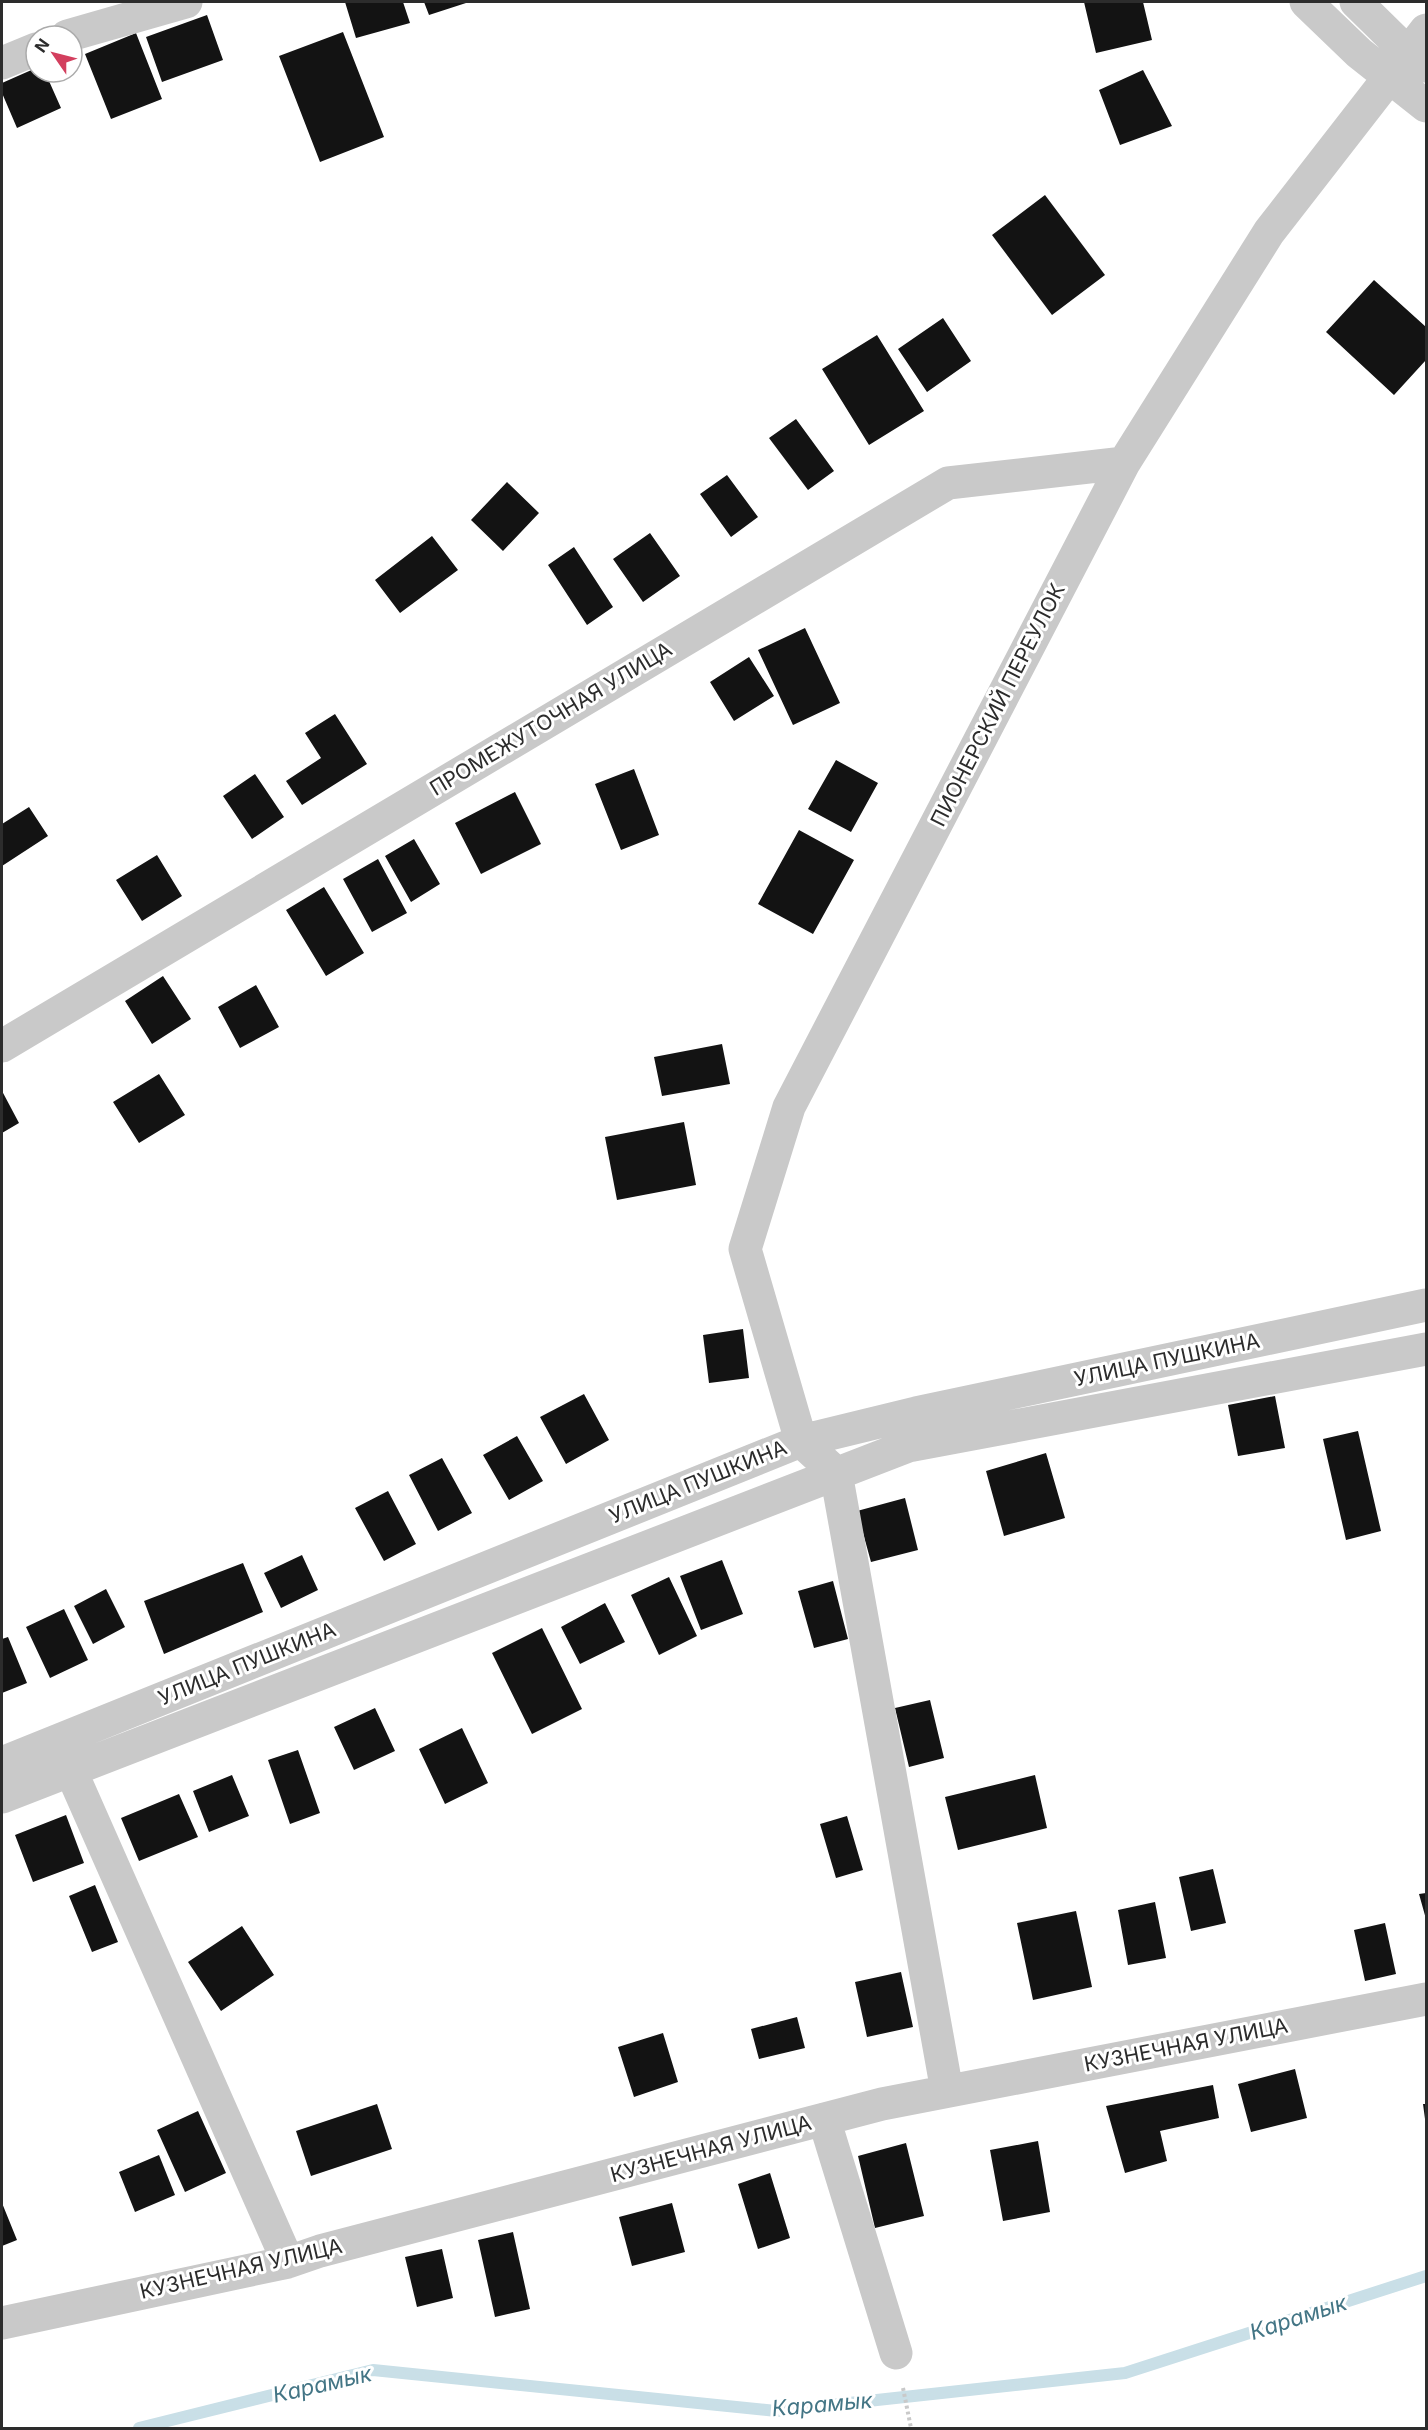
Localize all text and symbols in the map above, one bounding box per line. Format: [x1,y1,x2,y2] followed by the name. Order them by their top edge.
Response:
[24,24,84,84] north arrow
[30,35,53,56] text: N
[924,579,1070,830] street label: ПИОНЕРСКИЙ ПЕРЕУЛОК
[425,636,676,801] street label: ПРОМЕЖУТОЧНАЯ УЛИЦА
[1072,1328,1262,1391] street label: УЛИЦА ПУШКИНА
[605,1435,790,1529] street label: УЛИЦА ПУШКИНА
[154,1617,339,1711] street label: УЛИЦА ПУШКИНА
[1082,2012,1290,2077] street label: КУЗНЕЧНАЯ УЛИЦА
[608,2110,814,2187] street label: КУЗНЕЧНАЯ УЛИЦА
[137,2233,345,2304] street label: КУЗНЕЧНАЯ УЛИЦА
[1246,2289,1351,2345] water label: Карамык
[270,2360,375,2408] water label: Карамык
[771,2387,874,2421] water label: Карамык

